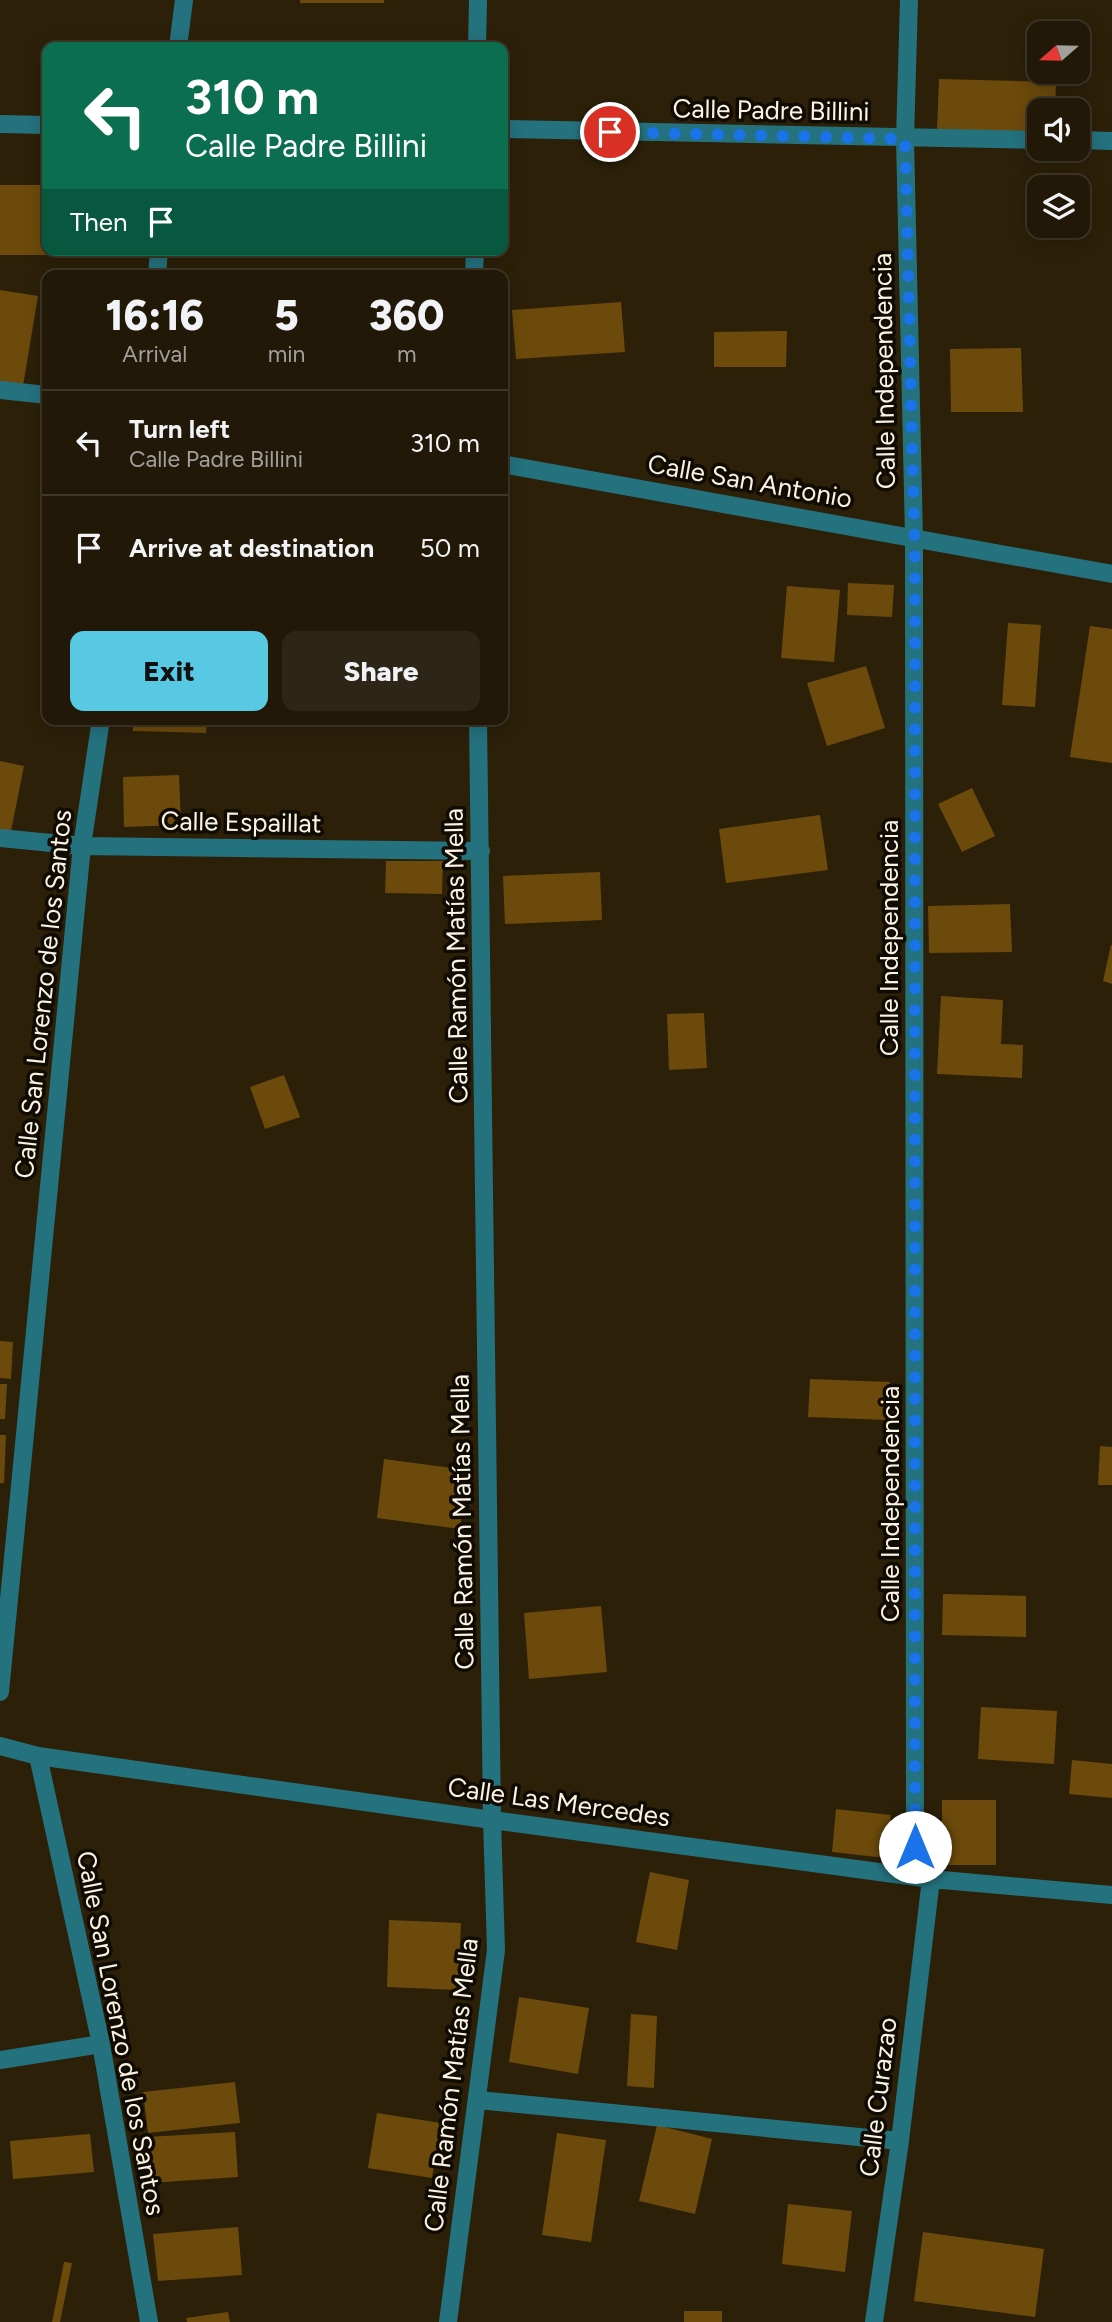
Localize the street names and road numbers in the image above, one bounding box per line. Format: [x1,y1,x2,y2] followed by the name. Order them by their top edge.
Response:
[672,92,870,128] street label: Calle Padre Billini
[866,253,902,489] street label: Calle Independencia
[645,447,855,515] street label: Calle San Antonio
[160,805,322,839] street label: Calle Espaillat
[8,808,78,1180] street label: Calle San Lorenzo de los Santos
[437,808,475,1104] street label: Calle Ramón Matías Mella
[873,820,905,1056] street label: Calle Independencia
[443,1374,481,1670] street label: Calle Ramón Matías Mella
[874,1386,906,1622] street label: Calle Independencia
[446,1771,672,1833] street label: Calle Las Mercedes
[70,1848,172,2218] street label: Calle San Lorenzo de los Santos
[417,1936,485,2234] street label: Calle Ramón Matías Mella
[852,2015,904,2179] street label: Calle Curazao

